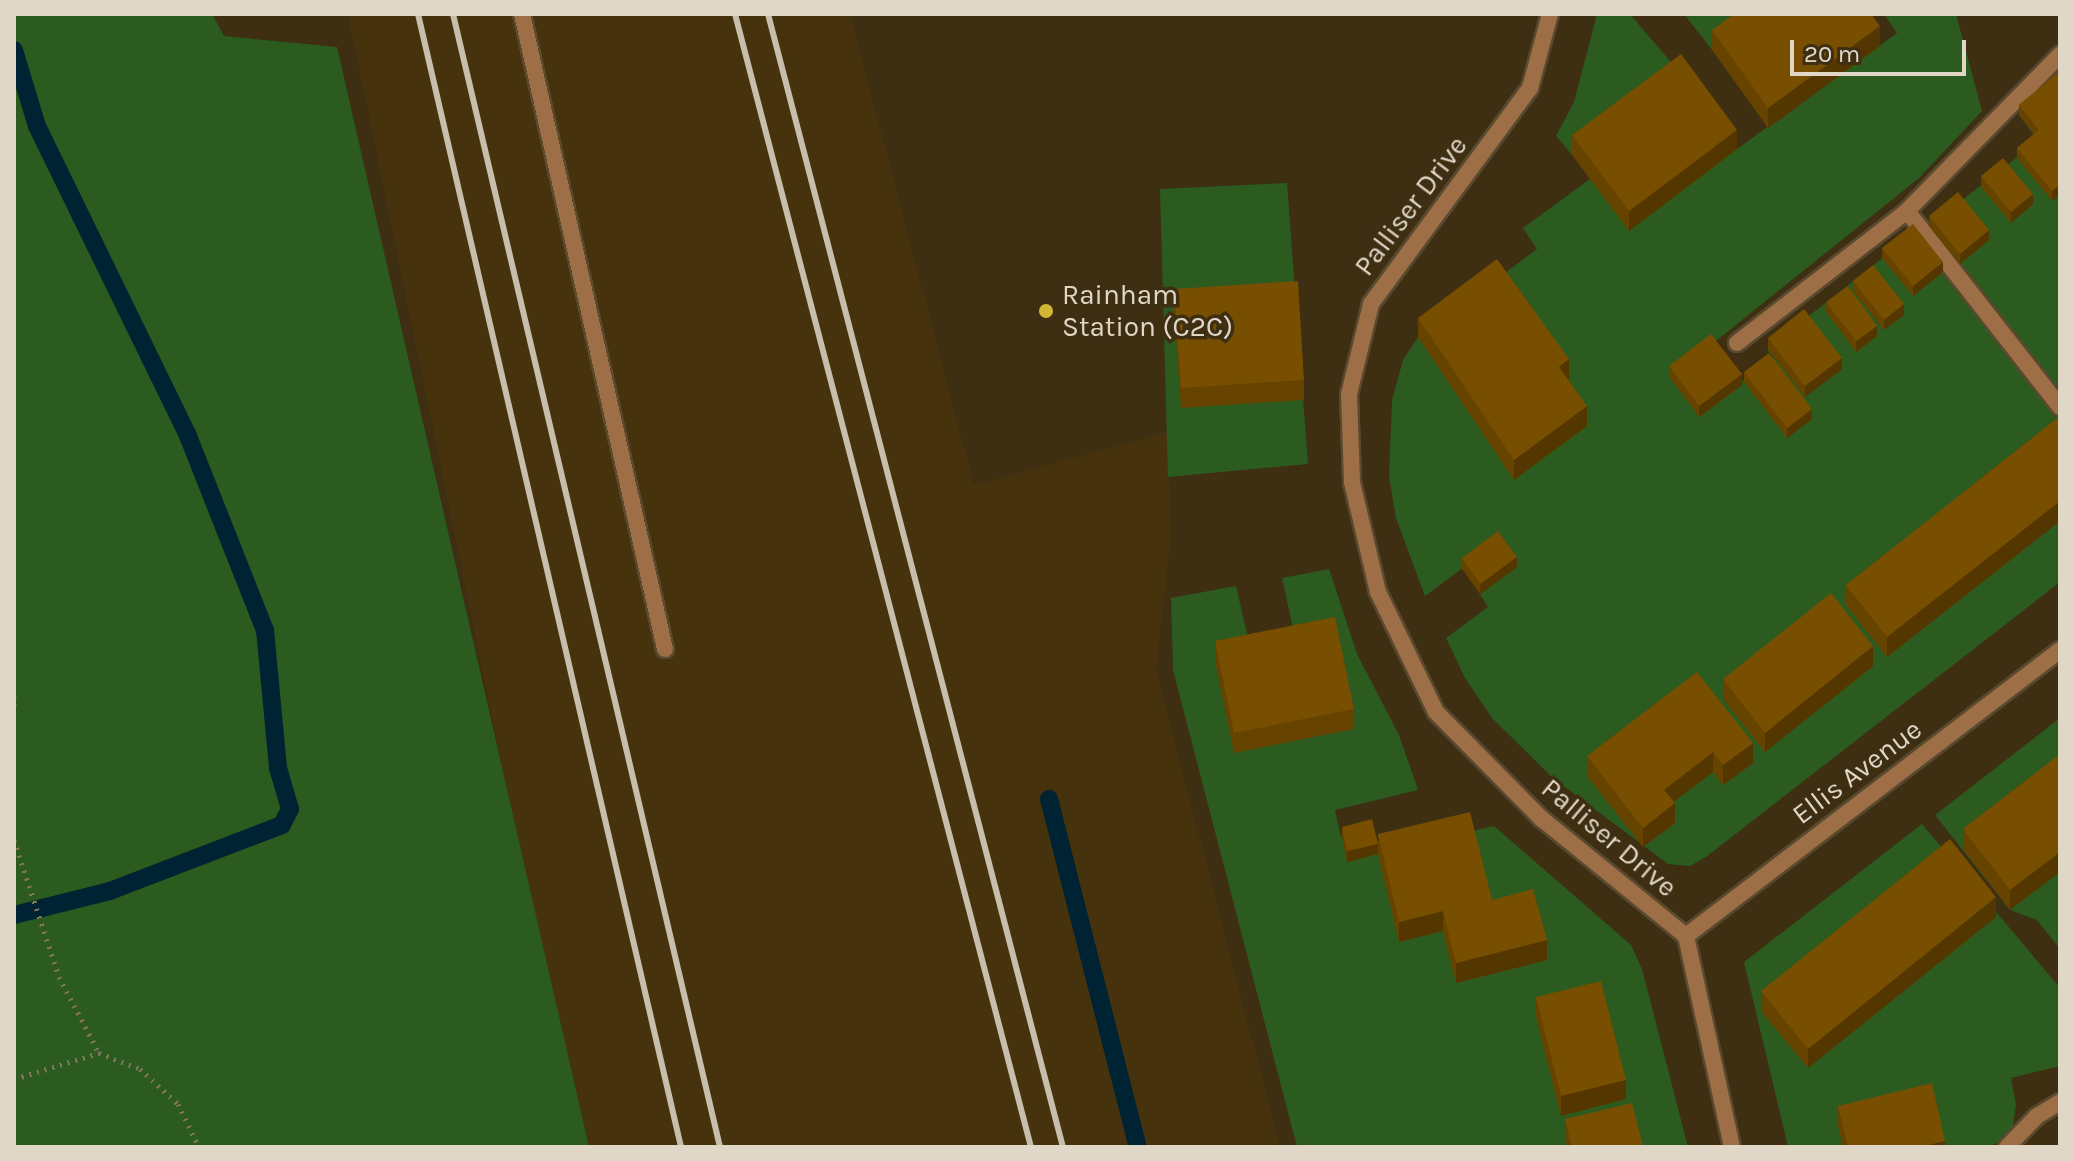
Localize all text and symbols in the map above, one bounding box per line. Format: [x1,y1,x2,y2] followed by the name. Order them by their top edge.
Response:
[1794,24,1970,74] scale bar
[1804,40,1860,68] text: 20 m
[1348,130,1474,282] street label: Palliser Drive
[1062,278,1233,344] place label: Rainham Station (C2C)
[1037,302,1055,320] marker: Rainham Station (C2C)
[1786,712,1928,832] street label: Ellis Avenue
[1535,772,1683,904] street label: Palliser Drive

